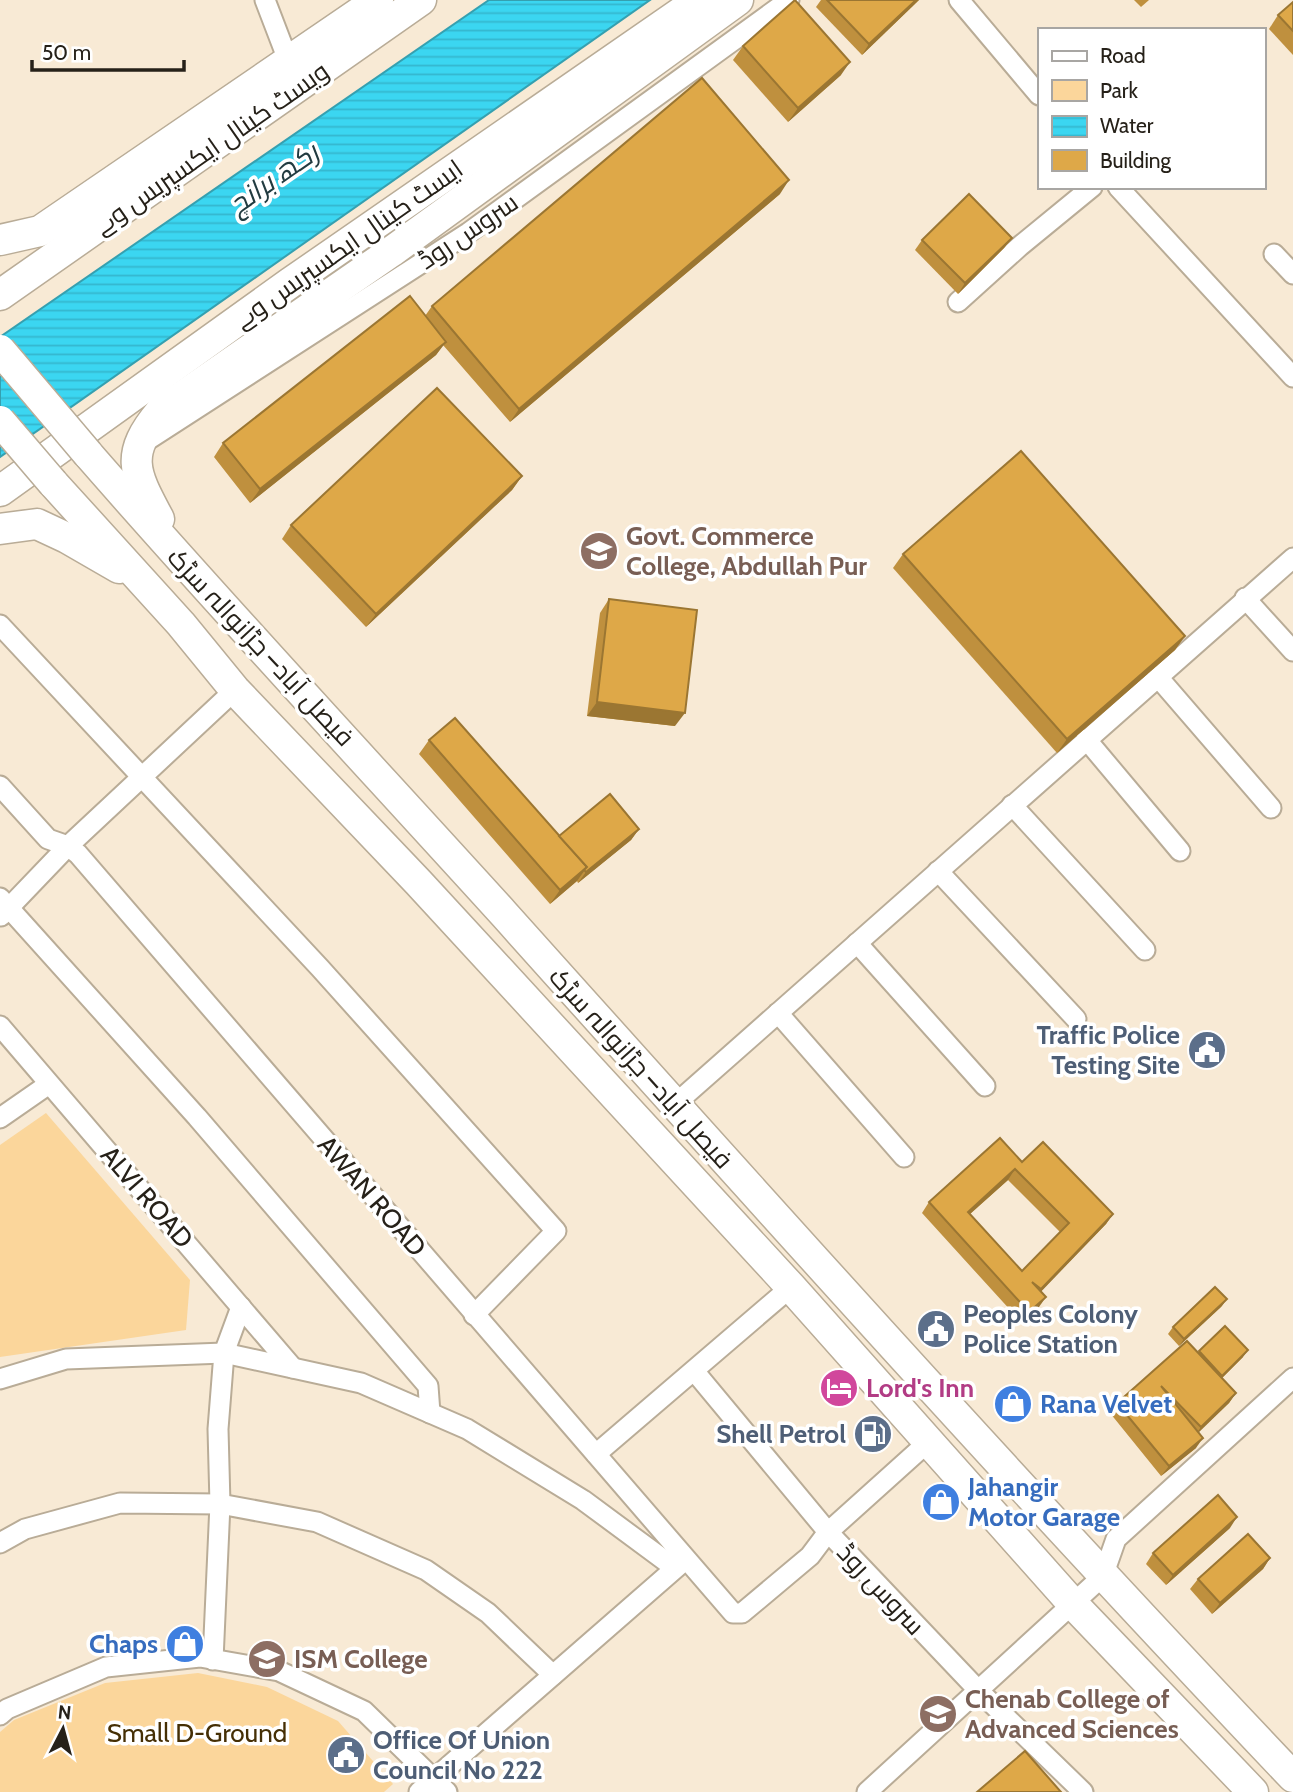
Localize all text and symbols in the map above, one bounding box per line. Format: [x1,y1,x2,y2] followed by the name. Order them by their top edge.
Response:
[32,28,184,72] scale bar
[1038,28,1265,189] legend
[42,40,91,65] text: 50 m
[1100,43,1146,68] text: Road
[87,55,335,242] street label: ویسٹ کینال ایکسپریس وے
[1100,78,1138,103] text: Park
[1100,113,1154,138] text: Water
[221,134,327,223] water label: رکھ برانچ
[1100,148,1172,173] text: Building
[227,153,470,336] street label: ایسٹ کینال ایکسپریس وے
[412,186,524,276] street label: سروس روڈ
[626,520,867,582] place label: Govt. Commerce College, Abdullah Pur
[578,530,620,572] school or university icon: Govt. Commerce College, Abdullah Pur
[161,541,361,753] street label: فیصل آباد– جڑانوالہ سڑک
[542,961,740,1175] street label: فیصل آباد– جڑانوالہ سڑک
[1036,1019,1180,1081] place label: Traffic Police Testing Site
[1186,1029,1228,1071] public building icon: Traffic Police Testing Site
[311,1129,433,1263] street label: AWAN ROAD
[94,1139,200,1255] street label: ALVI ROAD
[963,1298,1138,1360] place label: Peoples Colony Police Station
[915,1308,957,1350] public building icon: Peoples Colony Police Station
[818,1367,860,1409] hotel icon: Lord's Inn
[866,1372,974,1404] place label: Lord's Inn
[992,1383,1034,1425] shop icon: Rana Velvet
[1040,1388,1172,1420] place label: Rana Velvet
[852,1413,894,1455] fuel station icon: Shell Petrol
[716,1418,846,1450] place label: Shell Petrol
[967,1471,1120,1533] place label: Jahangir Motor Garage
[920,1481,962,1523] shop icon: Jahangir Motor Garage
[830,1536,932,1642] street label: سروس روڈ
[164,1623,206,1665] shop icon: Chaps
[89,1628,158,1660] place label: Chaps
[246,1638,288,1680] school or university icon: ISM College
[294,1643,428,1675] place label: ISM College
[965,1683,1179,1745] place label: Chenab College of Advanced Sciences
[917,1693,959,1735] school or university icon: Chenab College of Advanced Sciences
[28,1694,98,1764] north arrow
[57,1700,73,1725] text: N
[107,1717,287,1749] park label: Small D-Ground
[373,1724,550,1786] place label: Office Of Union Council No 222
[325,1734,367,1776] public building icon: Office Of Union Council No 222

